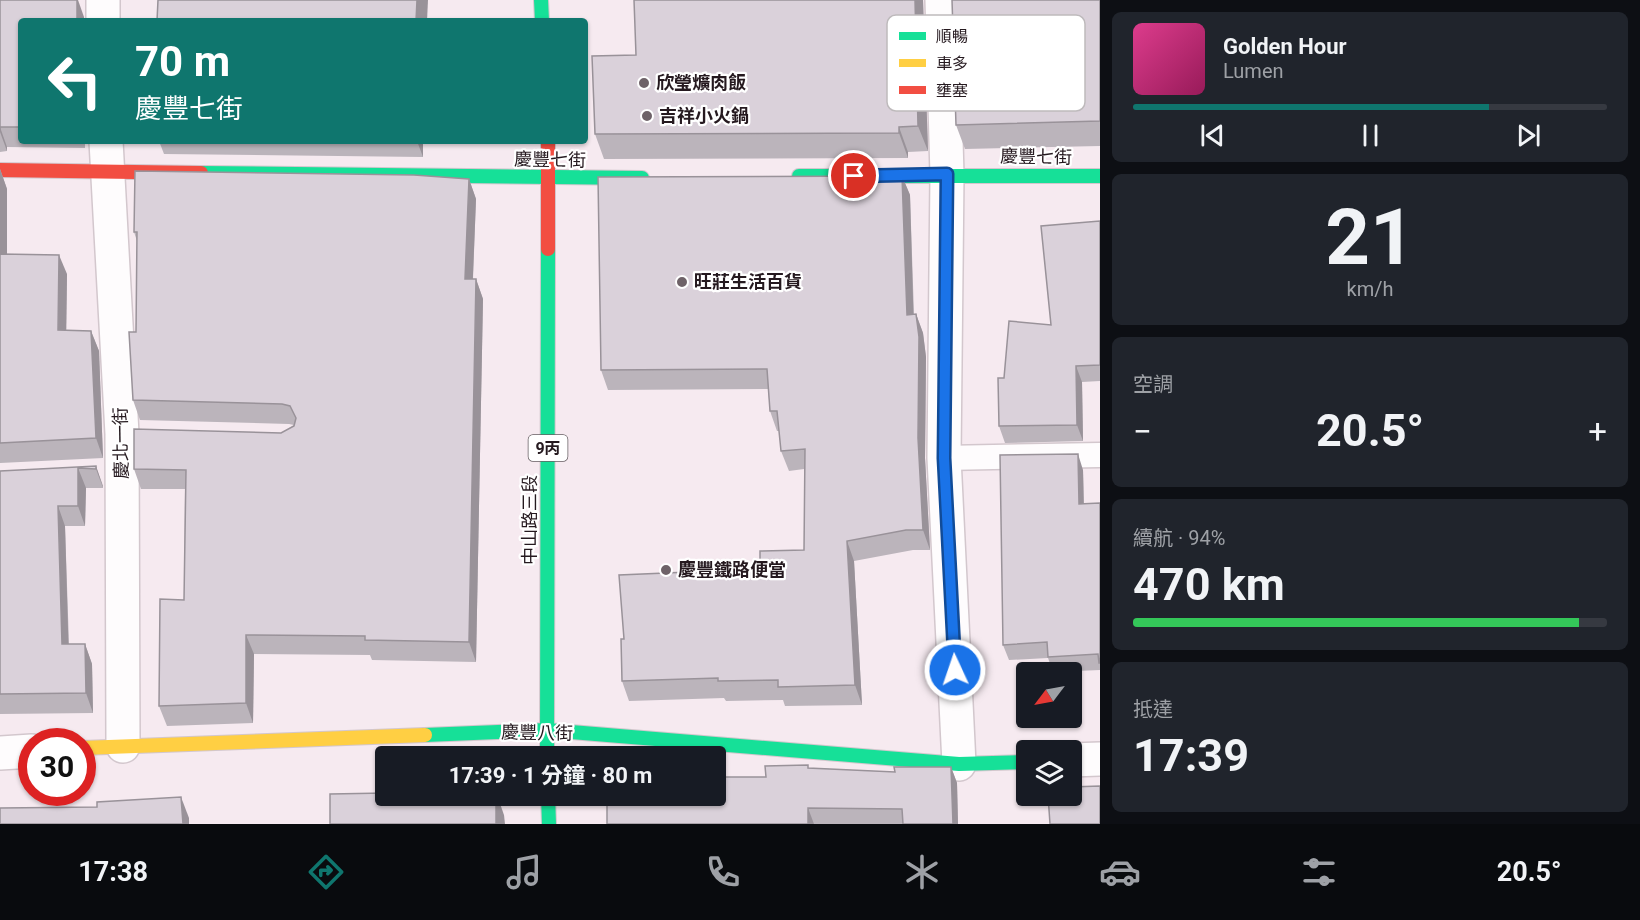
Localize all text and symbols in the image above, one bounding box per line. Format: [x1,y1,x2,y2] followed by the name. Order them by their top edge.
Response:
[887,15,1085,111] legend
[936,27,968,46] text: 順暢
[1223,34,1347,59] text: Golden Hour
[135,37,230,86] text: 70 m
[36,42,114,120] icon: left
[936,54,968,73] text: 車多
[1223,59,1284,83] text: Lumen
[656,72,746,93] place label: 欣瑩爌肉飯
[637,76,651,90] marker: 欣瑩爌肉飯
[936,81,968,100] text: 壅塞
[135,93,243,125] text: 慶豐七街
[659,105,749,126] place label: 吉祥小火鍋
[640,109,654,123] marker: 吉祥小火鍋
[1196,119,1229,152] icon: previous
[1354,119,1387,152] icon: pause
[1512,119,1545,152] icon: next
[1000,145,1072,168] street label: 慶豐七街
[514,148,586,171] street label: 慶豐七街
[828,150,879,201] pin
[837,159,870,192] icon: arrive
[1325,192,1415,283] text: 21
[694,271,802,292] place label: 旺莊生活百貨
[675,275,689,289] marker: 旺莊生活百貨
[1347,277,1393,301] text: km/h
[1133,372,1173,396] text: 空調
[1316,404,1424,457] text: 20.5°
[109,407,132,479] street label: 慶北一街
[1133,412,1152,451] text: −
[1588,412,1607,451] text: +
[528,435,568,461] road number: 9丙
[519,475,540,565] street label: 中山路三段
[1133,526,1225,550] text: 續航 · 94%
[1133,558,1285,611] text: 470 km
[678,559,786,580] place label: 慶豐鐵路便當
[659,563,673,577] marker: 慶豐鐵路便當
[923,638,987,702] position arrow
[1016,662,1082,728] north arrow
[1016,662,1082,806] map controls
[1133,697,1173,721] text: 抵達
[501,721,573,744] street label: 慶豐八街
[18,728,96,806] speed limit sign: 30
[1133,729,1249,782] text: 17:39
[1016,740,1082,806] button: layers
[449,763,652,788] text: 17:39 · 1 分鐘 · 80 m
[305,851,347,893] icon: directions
[503,851,545,893] icon: music
[702,851,744,893] icon: phone
[901,851,943,893] icon: climate
[1099,851,1141,893] icon: car
[1298,851,1340,893] icon: filters
[78,856,148,888] text: 17:38
[1497,856,1562,888] text: 20.5°

